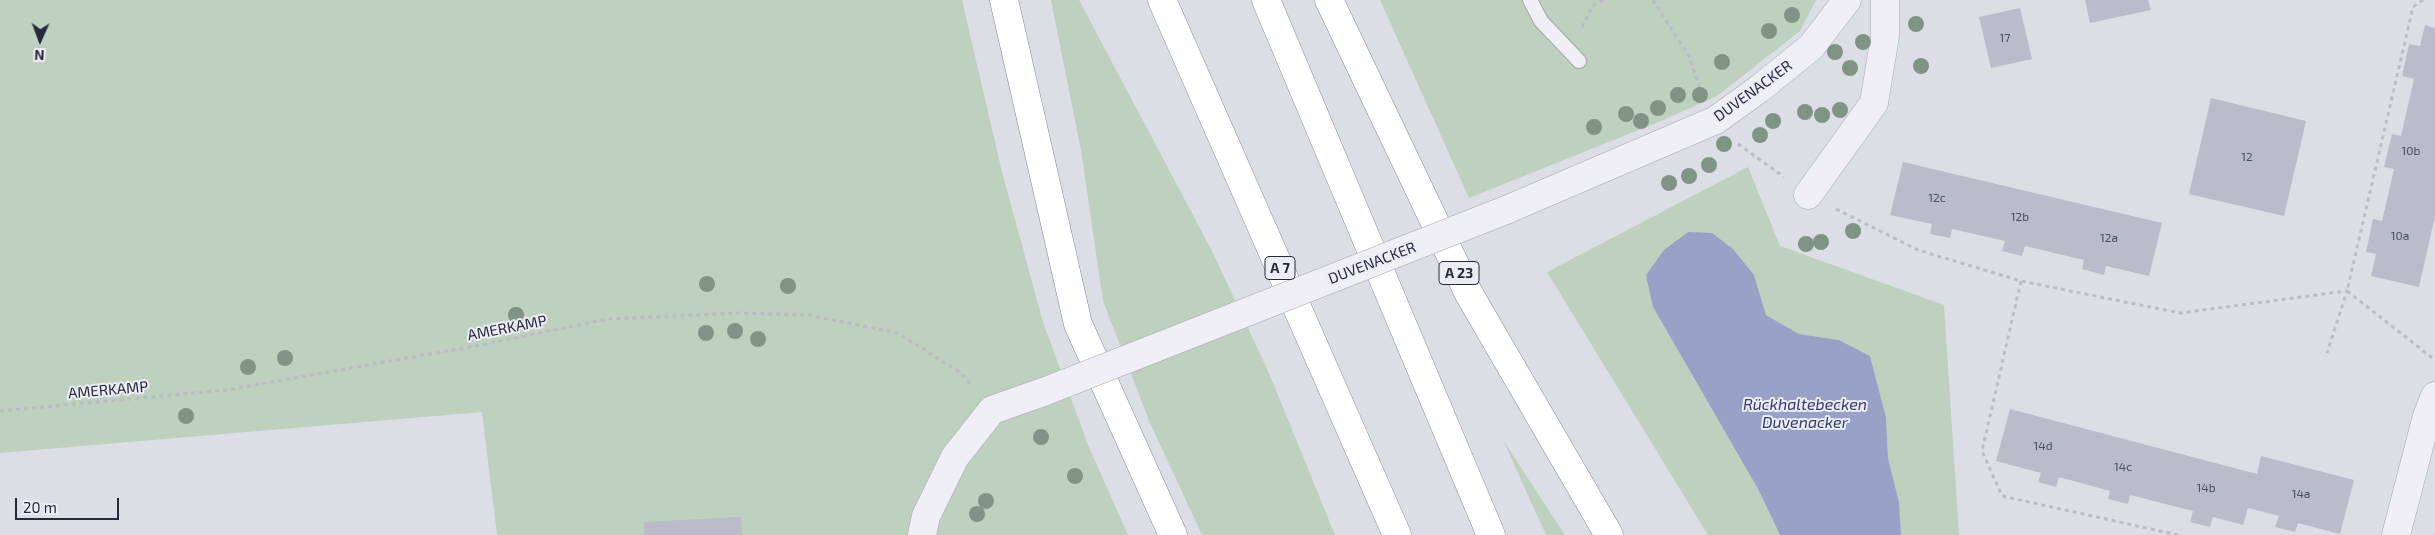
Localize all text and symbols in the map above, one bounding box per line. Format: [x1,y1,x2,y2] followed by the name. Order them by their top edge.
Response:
[15,15,65,65] north arrow
[2000,31,2010,45] house number: 17
[34,47,45,64] text: N
[1710,57,1796,125] street label: DUVENACKER
[2402,144,2420,158] house number: 10b
[2241,150,2253,164] house number: 12
[1928,191,1946,205] house number: 12c
[2011,210,2029,224] house number: 12b
[2391,229,2409,243] house number: 10a
[2100,231,2118,245] house number: 12a
[1326,238,1418,288] street label: DUVENACKER
[1265,256,1295,280] road number: A 7
[1439,262,1479,284] road number: A 23
[466,311,548,345] street label: AMERKAMP
[67,378,149,402] street label: AMERKAMP
[1743,395,1867,433] water label: Rückhaltebecken Duvenacker
[2033,439,2053,453] house number: 14d
[2114,460,2132,474] house number: 14c
[2197,481,2215,495] house number: 14b
[2292,487,2310,501] house number: 14a
[18,488,121,520] scale bar
[23,498,57,516] text: 20 m

